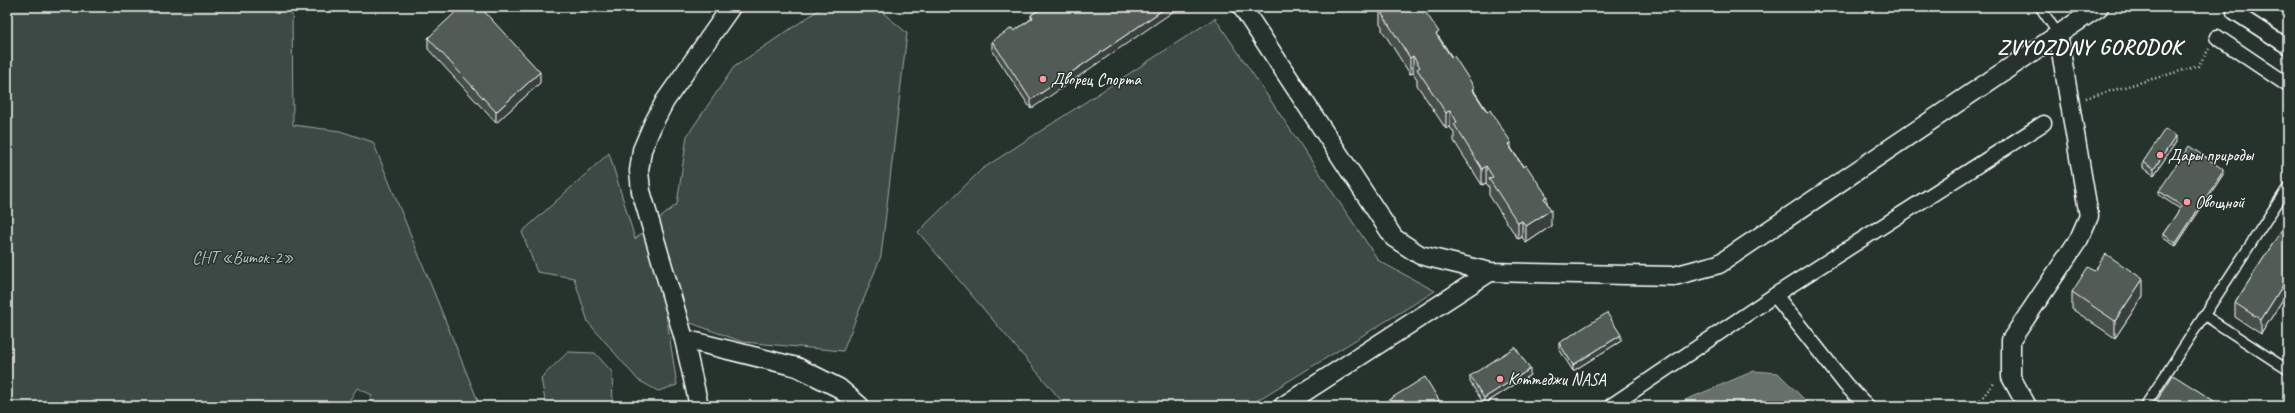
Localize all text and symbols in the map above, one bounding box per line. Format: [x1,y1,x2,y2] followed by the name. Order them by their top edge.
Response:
[1998,34,2186,60] district label: ZVYOZDNY GORODOK
[1051,69,1142,90] place label: Дворец Спорта
[1038,74,1048,84] marker: Дворец Спорта
[2168,145,2255,166] place label: Дары природы
[2155,150,2165,160] marker: Дары природы
[2195,192,2245,213] place label: Овощной
[2182,197,2192,207] marker: Овощной
[192,247,294,268] park label: СНТ «Виток-2»
[1508,369,1606,390] place label: Коттеджи NASA
[1495,374,1505,384] marker: Коттеджи NASA

